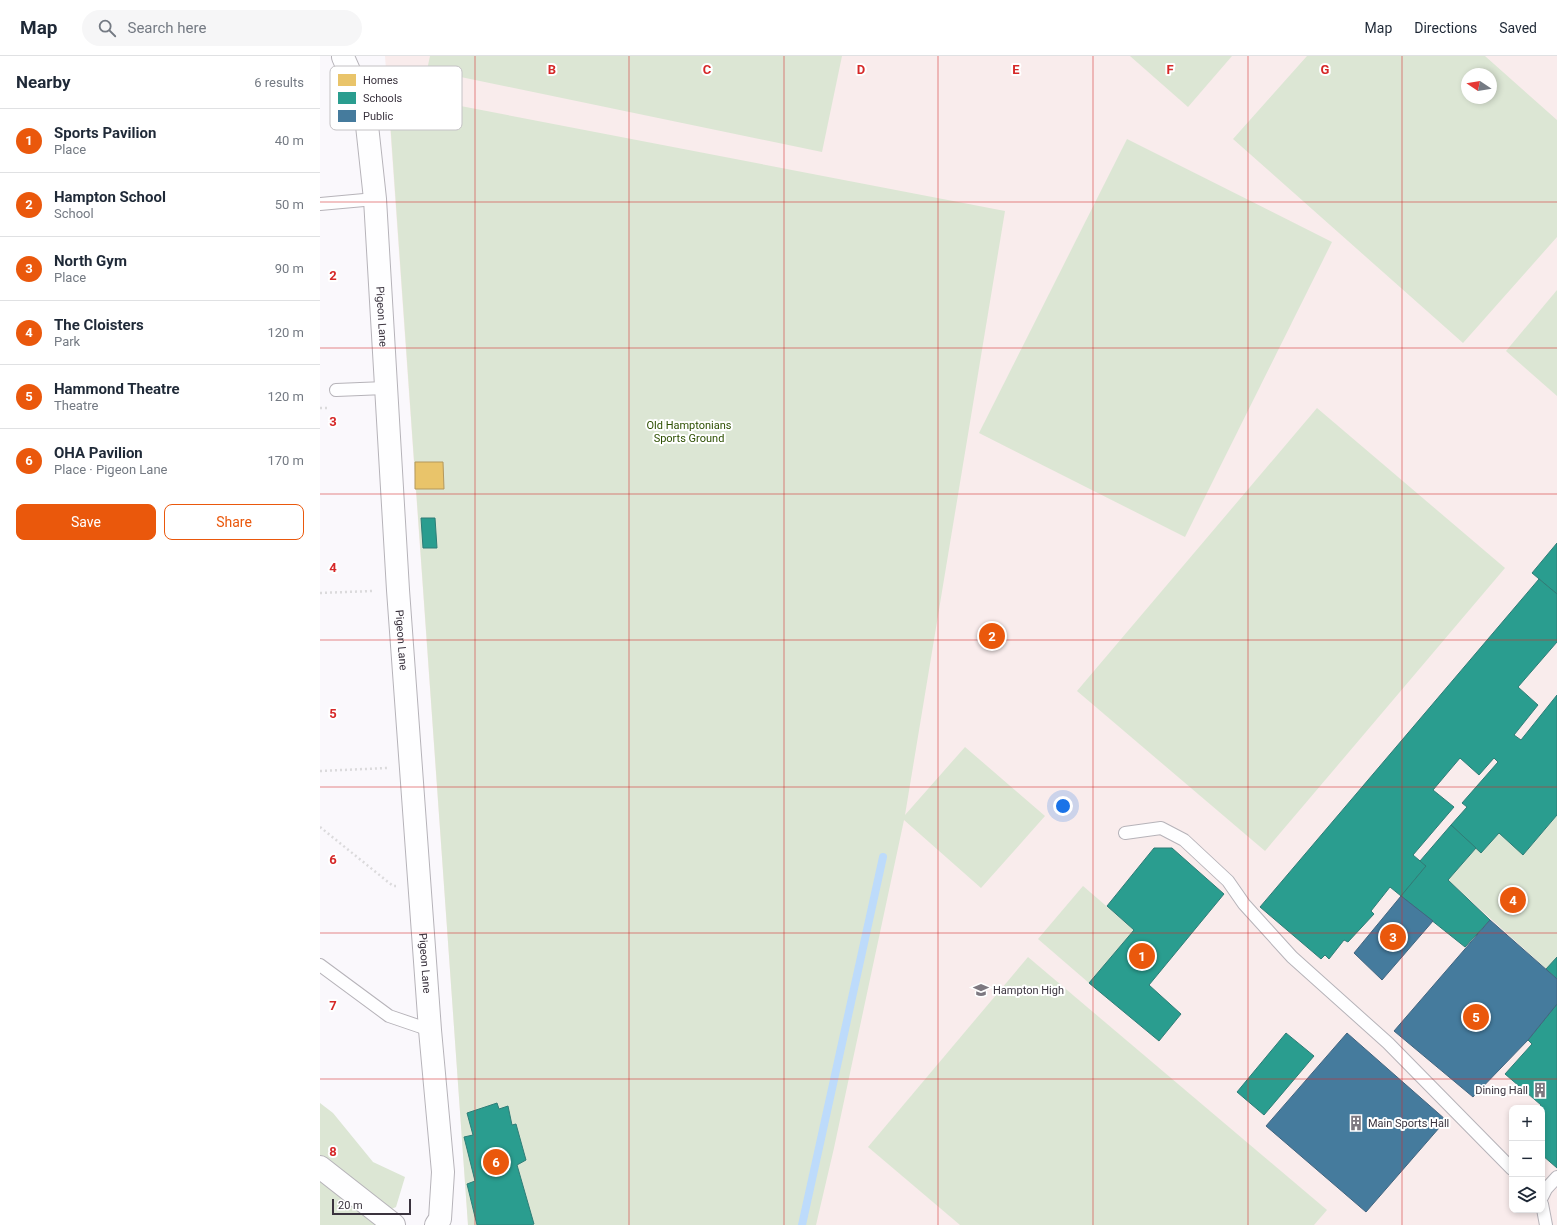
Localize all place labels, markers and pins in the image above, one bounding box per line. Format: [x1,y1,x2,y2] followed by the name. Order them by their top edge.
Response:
[979,621,1005,651] pin: 2
[1500,885,1526,915] pin: 4
[1380,922,1406,952] pin: 3
[1129,941,1155,971] pin: 1
[972,981,990,999] school or university icon: Hampton High
[993,984,1064,997] place label: Hampton High
[1463,1002,1489,1032] pin: 5
[1531,1081,1549,1099] building icon: Dining Hall
[1475,1084,1528,1097] place label: Dining Hall
[1347,1114,1365,1132] building icon: Main Sports Hall
[1368,1117,1449,1130] place label: Main Sports Hall
[483,1147,509,1177] pin: 6

